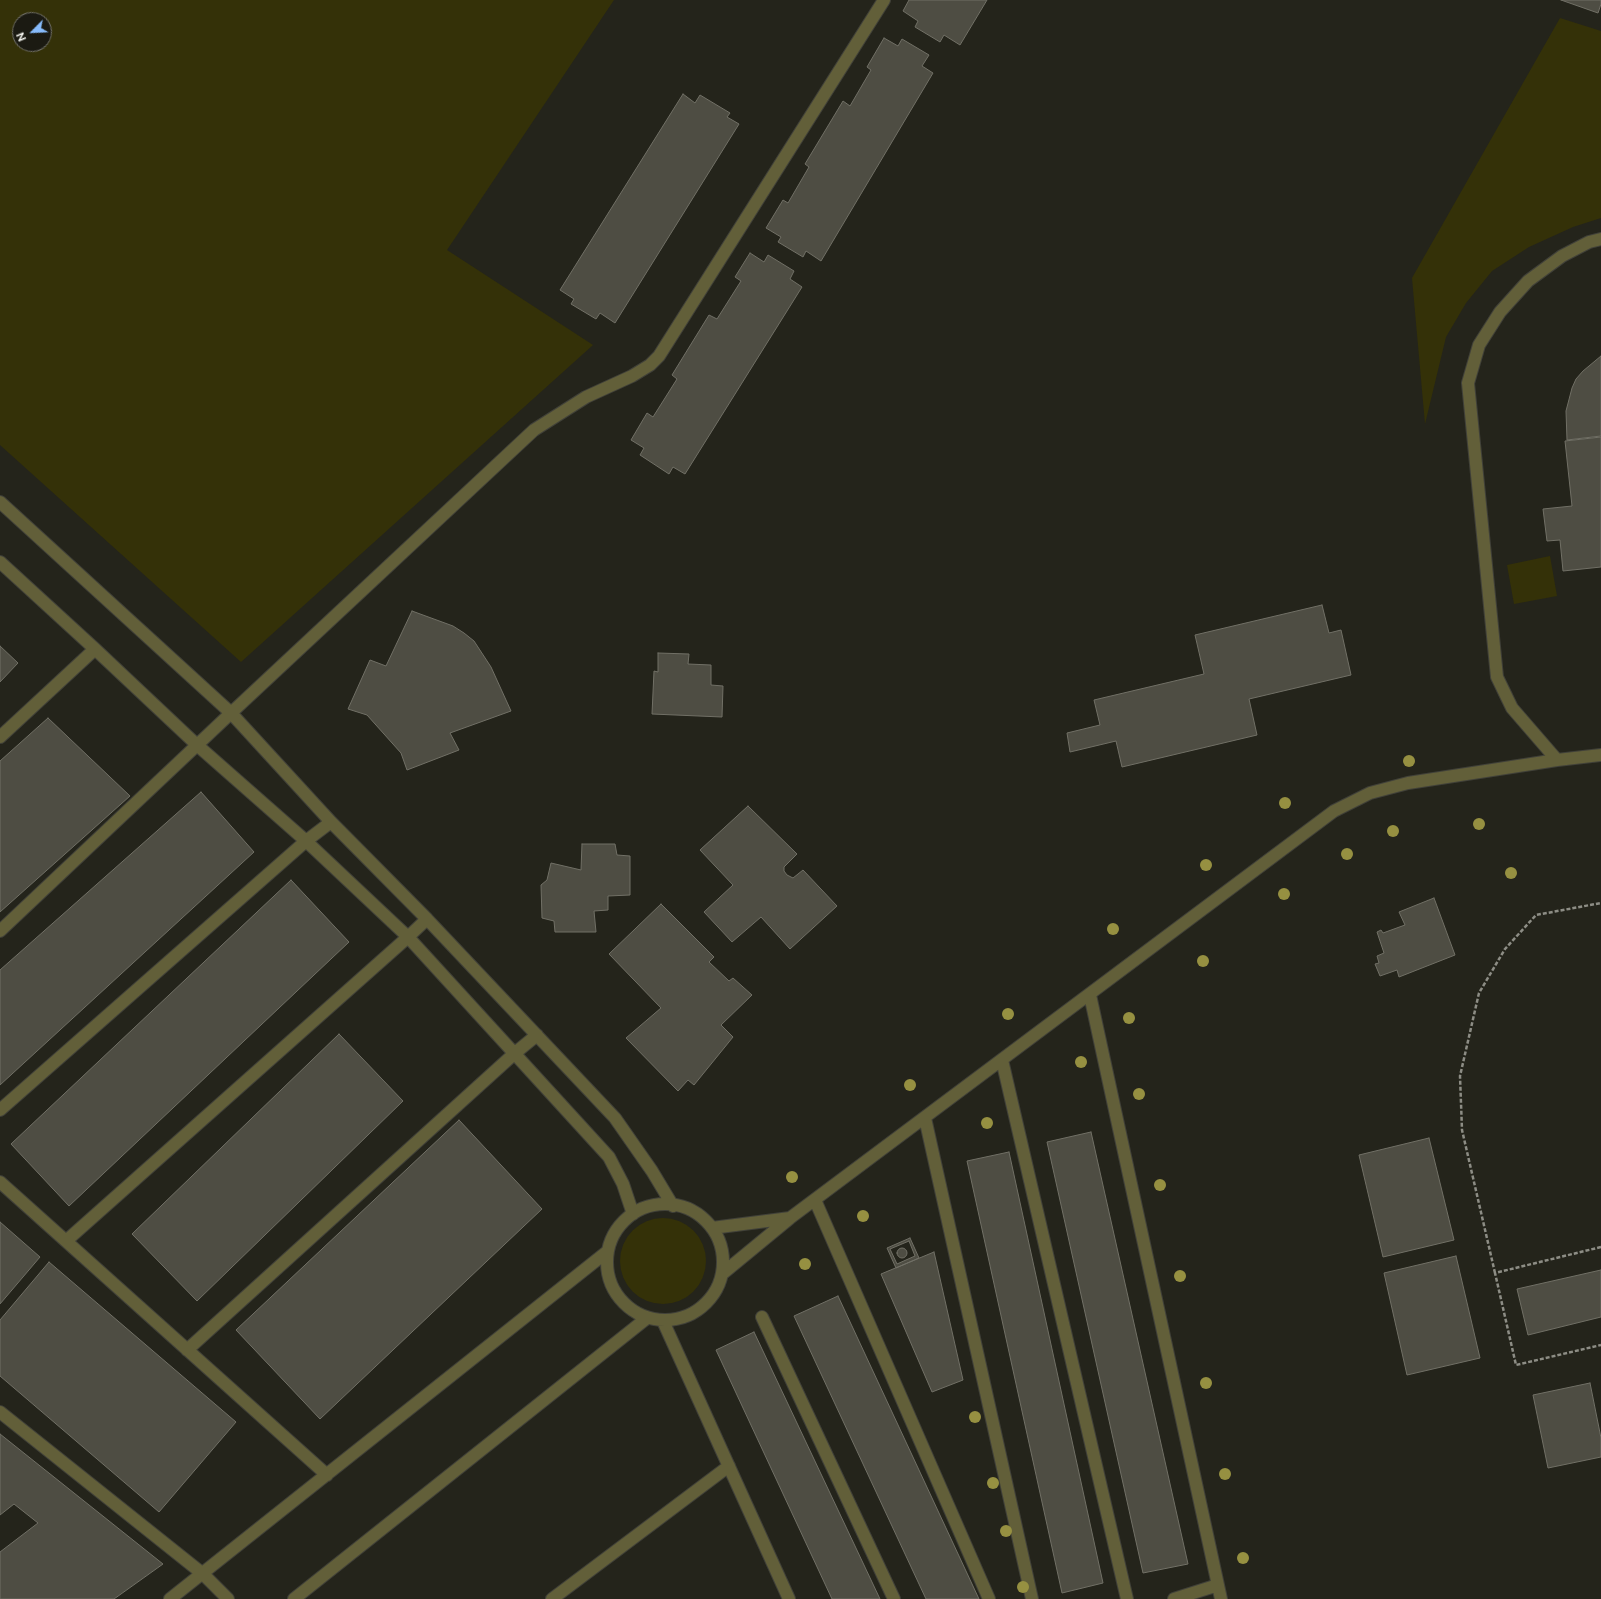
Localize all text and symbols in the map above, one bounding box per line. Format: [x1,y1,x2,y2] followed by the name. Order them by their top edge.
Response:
[12,12,52,52] north arrow
[14,30,29,43] text: N

